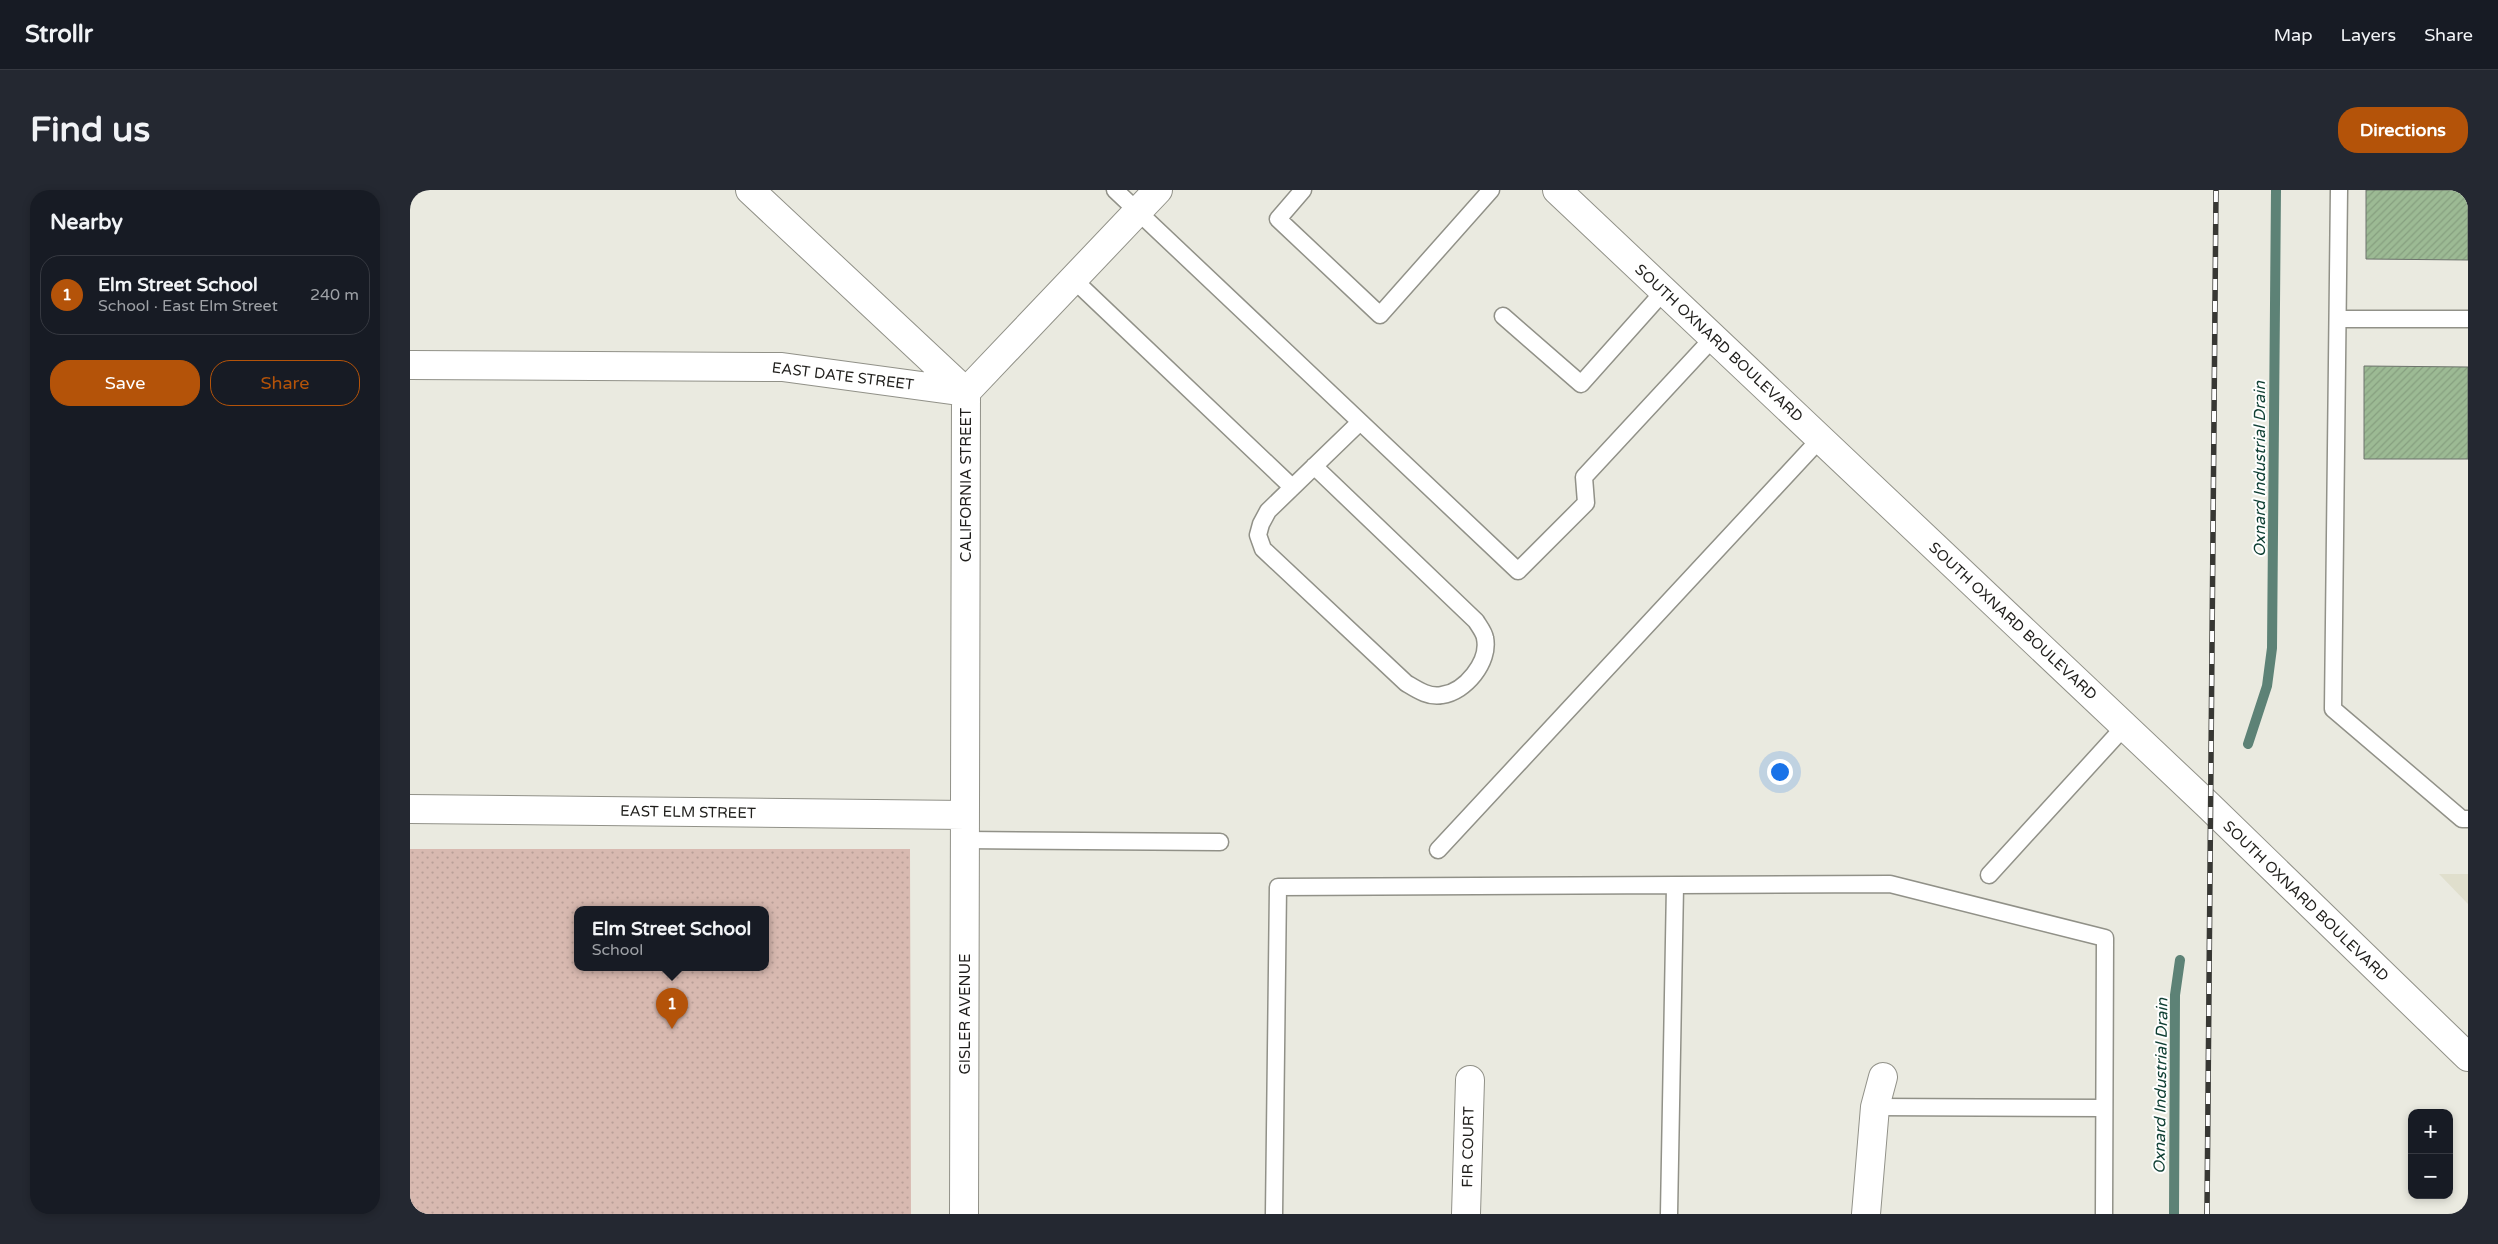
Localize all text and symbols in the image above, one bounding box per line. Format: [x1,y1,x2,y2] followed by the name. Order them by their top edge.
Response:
[25,20,93,49] text: Strollr
[2274,24,2313,46] text: Map
[2341,24,2396,46] text: Layers
[2424,24,2473,46] text: Share
[2338,107,2468,153] button: Directions
[30,109,150,151] text: Find us
[50,210,123,235] text: Nearby
[1631,260,1807,426] street label: SOUTH OXNARD BOULEVARD
[98,274,258,296] text: Elm Street School
[62,285,72,305] text: 1
[310,285,359,305] text: 240 m
[98,296,278,316] text: School · East Elm Street
[771,358,915,394] street label: EAST DATE STREET
[50,360,200,406] button: Save
[210,360,360,406] button: Share
[2250,380,2270,557] water label: Oxnard Industrial Drain
[957,408,975,562] street label: CALIFORNIA STREET
[1925,538,2101,704] street label: SOUTH OXNARD BOULEVARD
[1767,759,1793,785] your location
[620,802,756,822] street label: EAST ELM STREET
[2220,817,2392,985] street label: SOUTH OXNARD BOULEVARD
[574,906,769,971] popup
[592,918,751,940] text: Elm Street School
[592,940,643,960] text: School
[956,953,974,1075] street label: GISLER AVENUE
[656,988,688,1029] pin: 1
[2149,997,2173,1174] water label: Oxnard Industrial Drain
[1458,1106,1478,1188] street label: FIR COURT
[2408,1109,2453,1199] map controls
[2408,1109,2453,1154] button: +
[2408,1154,2453,1199] button: −

